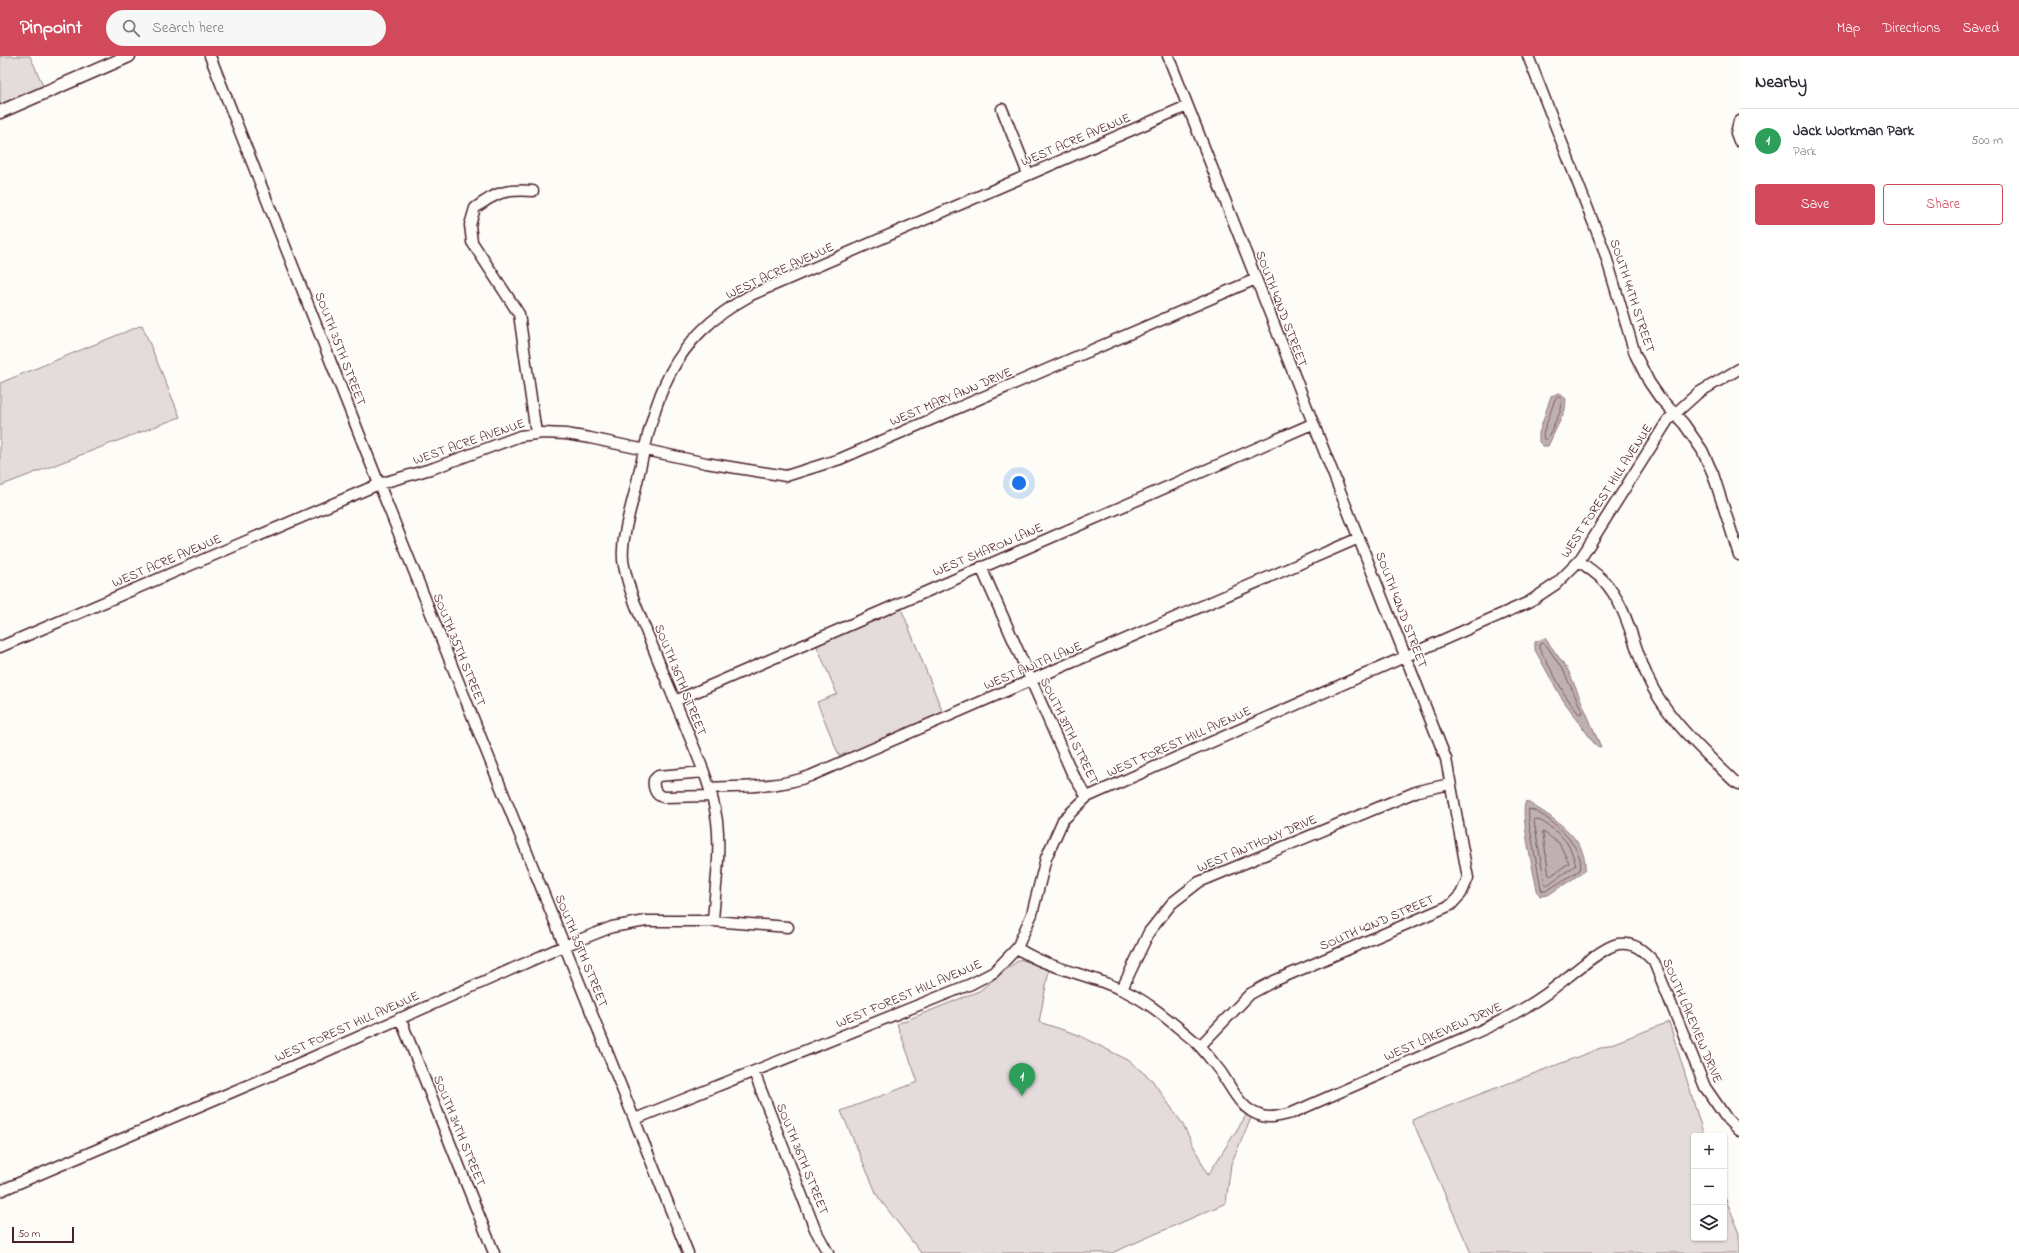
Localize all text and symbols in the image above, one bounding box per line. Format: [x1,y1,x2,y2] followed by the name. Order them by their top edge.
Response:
[106,10,386,46] search box
[20,15,82,42] text: Pinpoint
[120,17,142,39] icon: search
[152,17,224,39] text: Search here
[1837,18,1860,39] text: Map
[1882,18,1940,39] text: Directions
[1962,18,1999,39] text: Saved
[1755,70,1807,95] text: Nearby
[1018,108,1134,172] street label: WEST ACRE AVENUE
[1793,120,1914,142] text: Jack Workman Park
[1766,131,1770,150] text: 1
[1971,131,2003,150] text: 500 m
[1793,142,1817,161] text: Park
[1755,184,1875,225] button: Save
[1883,184,2003,225] button: Share
[1605,237,1660,356] street label: SOUTH 44TH STREET
[723,238,837,304] street label: WEST ACRE AVENUE
[1250,248,1312,370] street label: SOUTH 42ND STREET
[310,289,371,409] street label: SOUTH 35TH STREET
[887,363,1015,431] street label: WEST MARY ANN DRIVE
[410,414,528,470] street label: WEST ACRE AVENUE
[1556,420,1658,562] street label: WEST FOREST HILL AVENUE
[1009,473,1029,493] your location
[930,518,1046,582] street label: WEST SHARON LANE
[109,529,225,593] street label: WEST ACRE AVENUE
[1370,549,1432,671] street label: SOUTH 42ND STREET
[428,591,491,710] street label: SOUTH 35TH STREET
[649,621,711,739] street label: SOUTH 36TH STREET
[981,637,1085,695] street label: WEST ANITA LANE
[1035,674,1103,788] street label: SOUTH 39TH STREET
[1104,701,1255,783] street label: WEST FOREST HILL AVENUE
[1194,810,1320,878] street label: WEST ANTHONY DRIVE
[1317,890,1438,956] street label: SOUTH 42ND STREET
[550,892,613,1011] street label: SOUTH 35TH STREET
[833,955,985,1033] street label: WEST FOREST HILL AVENUE
[1657,956,1727,1086] street label: SOUTH LAKEVIEW DRIVE
[272,986,423,1068] street label: WEST FOREST HILL AVENUE
[1381,997,1505,1067] street label: WEST LAKEVIEW DRIVE
[1009,1063,1035,1096] pin: 1
[428,1072,490,1190] street label: SOUTH 34TH STREET
[771,1100,833,1218] street label: SOUTH 36TH STREET
[1691,1133,1727,1241] map controls
[1691,1133,1727,1169] button: +
[1691,1169,1727,1205] button: −
[1691,1205,1727,1241] button: layers
[12,1225,74,1244] scale bar
[18,1226,40,1242] text: 50 m

